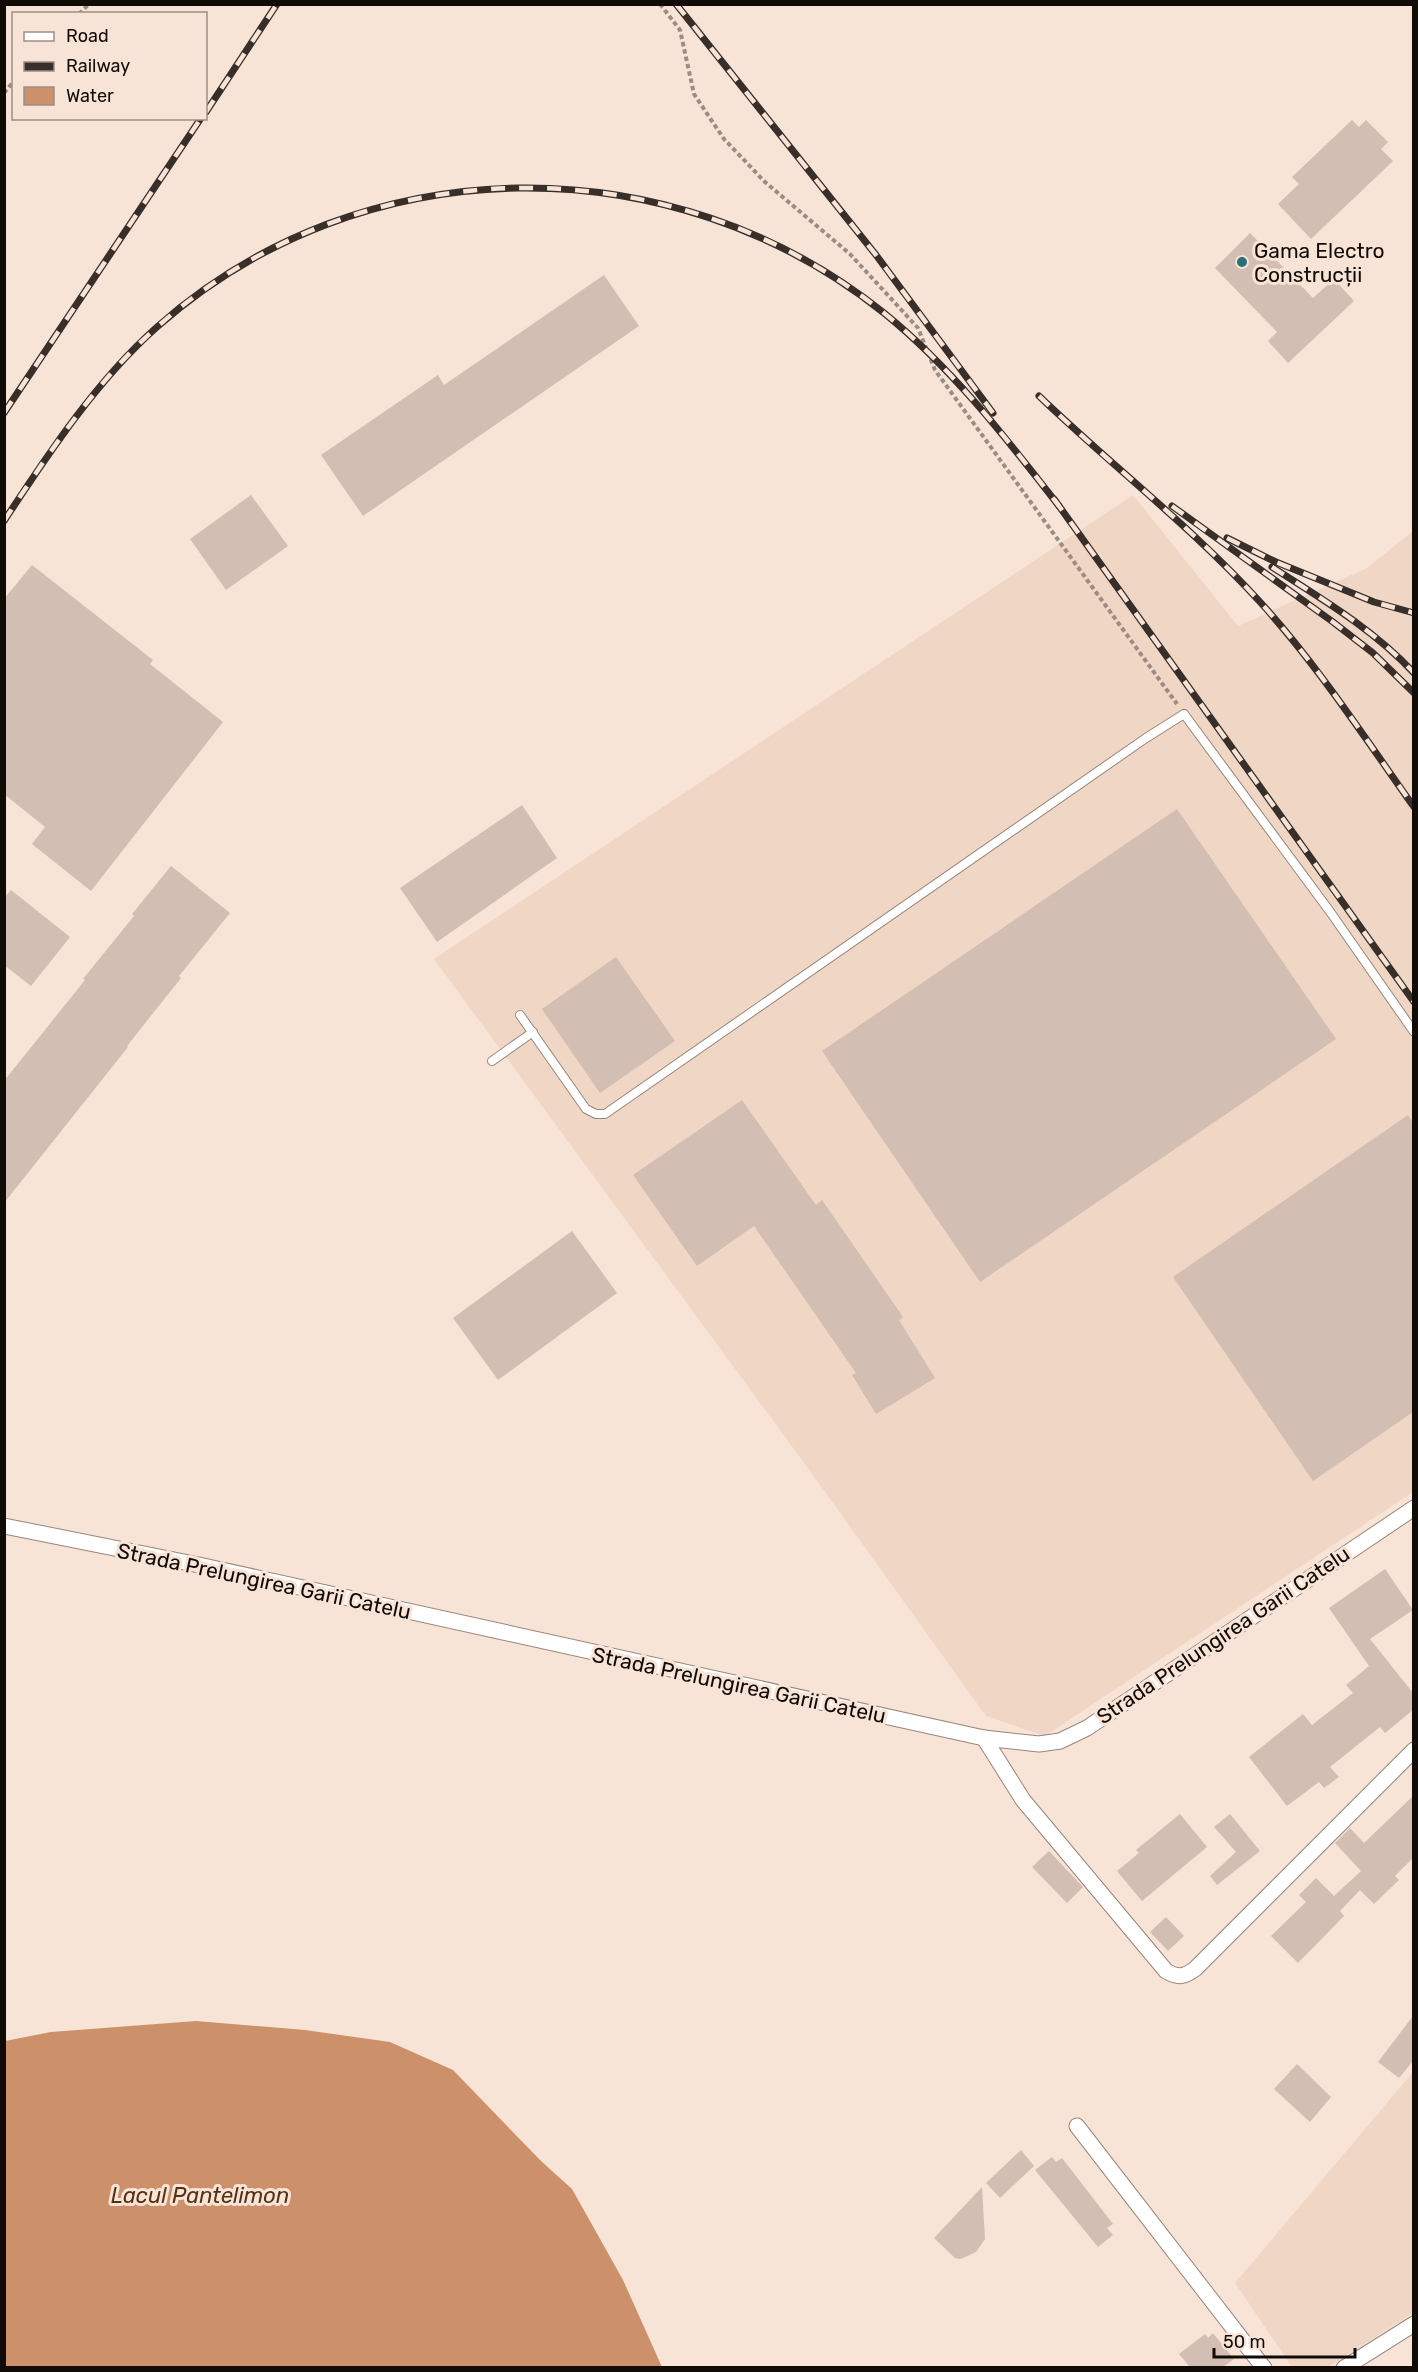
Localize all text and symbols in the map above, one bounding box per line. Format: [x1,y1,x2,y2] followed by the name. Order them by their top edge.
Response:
[12,12,207,120] legend
[66,25,109,47] text: Road
[66,55,130,77] text: Railway
[66,85,114,107] text: Water
[1254,238,1385,287] place label: Gama Electro Construcții
[1235,255,1249,269] marker: Gama Electro Construcții
[115,1538,413,1624] street label: Strada Prelungirea Garii Catelu
[1092,1541,1354,1729] street label: Strada Prelungirea Garii Catelu
[590,1642,888,1728] street label: Strada Prelungirea Garii Catelu
[111,2182,289,2209] water label: Lacul Pantelimon
[1214,2321,1355,2359] scale bar
[1223,2331,1266,2353] text: 50 m

